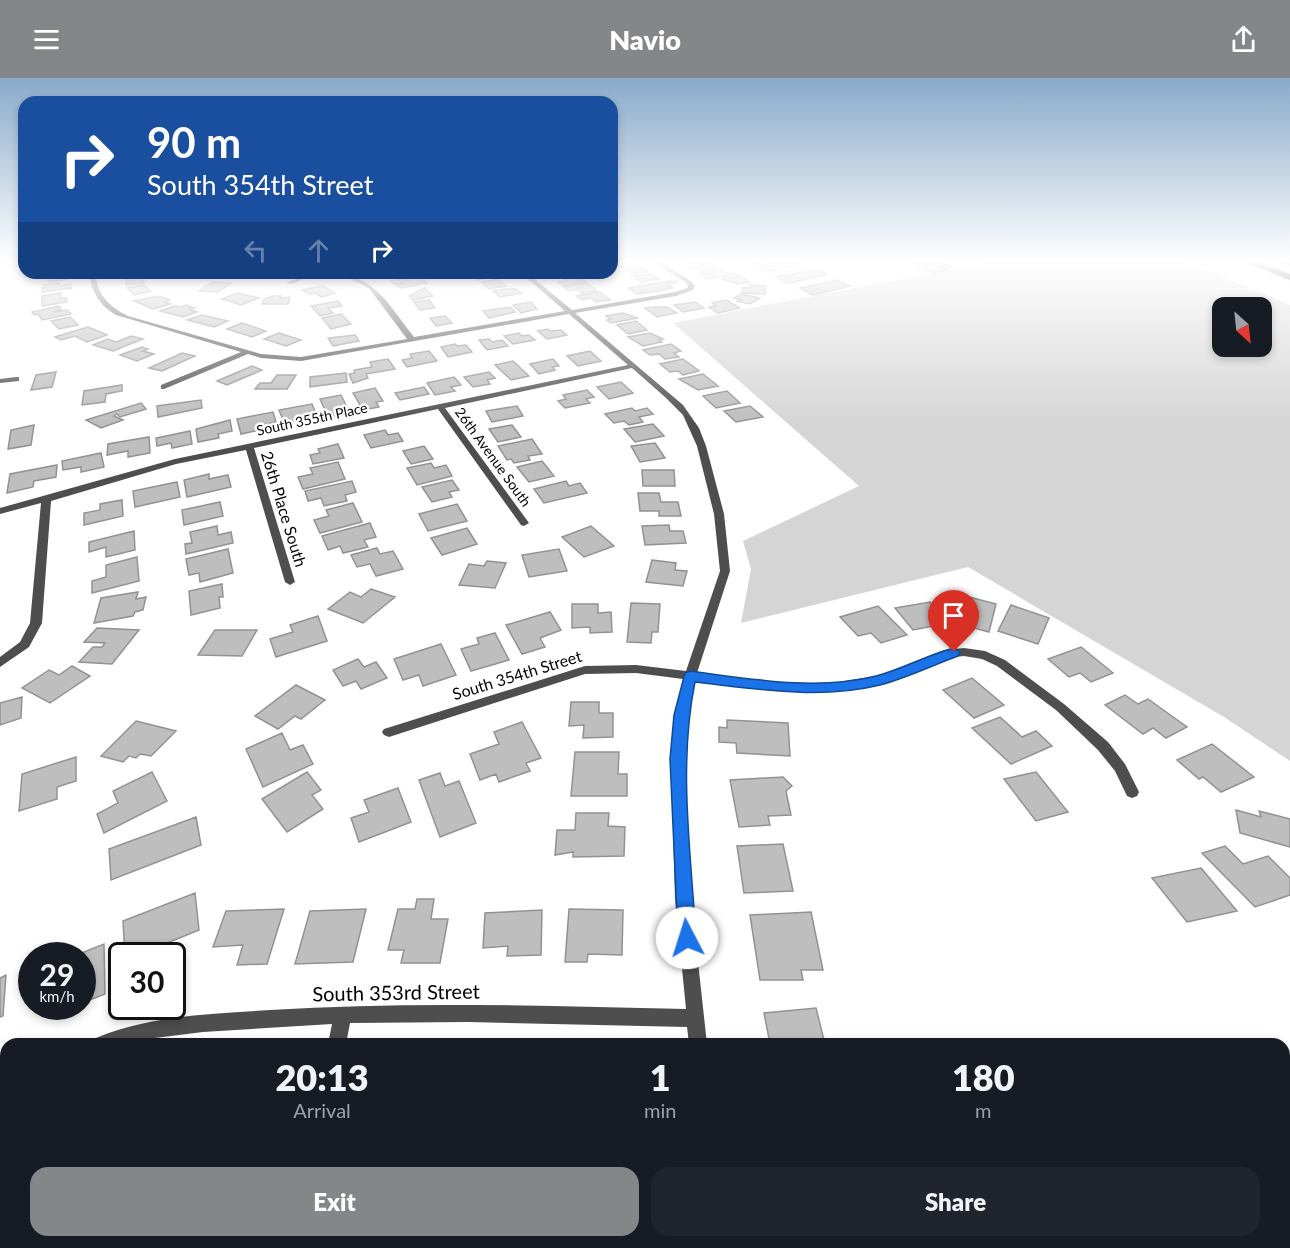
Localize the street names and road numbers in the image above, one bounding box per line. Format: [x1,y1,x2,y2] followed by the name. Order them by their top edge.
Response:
[255,398,369,439] street label: South 355th Place
[452,404,535,510] street label: 26th Avenue South
[258,449,311,569] street label: 26th Place South
[450,646,584,703] street label: South 354th Street
[312,979,480,1005] street label: South 353rd Street

